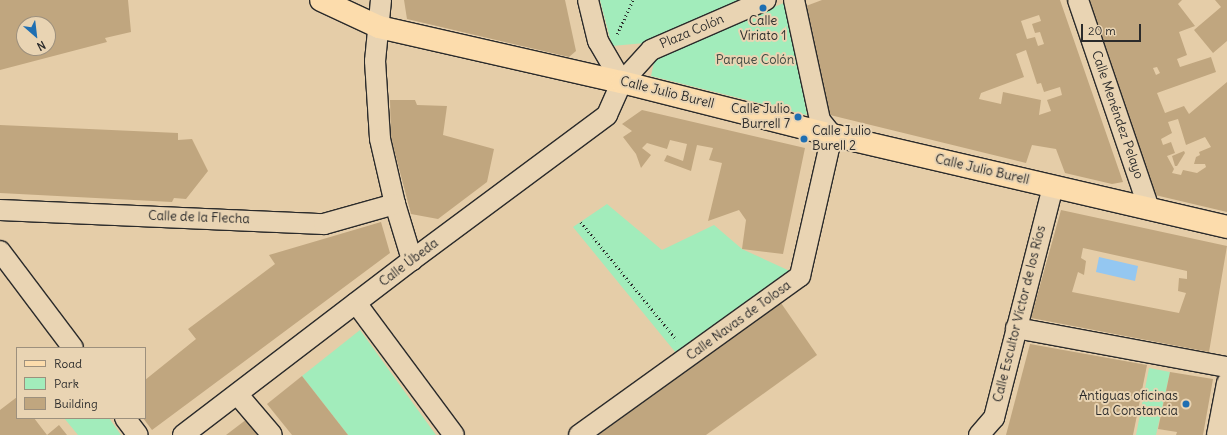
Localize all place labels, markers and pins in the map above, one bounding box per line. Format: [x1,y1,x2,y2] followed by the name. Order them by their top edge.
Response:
[758,3,768,13] marker: Calle Viriato 1
[740,14,786,45] place label: Calle Viriato 1
[731,102,790,133] place label: Calle Julio Burrell 7
[793,112,803,122] marker: Calle Julio Burrell 7
[812,124,871,155] place label: Calle Julio Burell 2
[799,134,809,144] marker: Calle Julio Burell 2
[1079,389,1178,420] place label: Antiguas oficinas La Constancia
[1181,399,1191,409] marker: Antiguas oficinas La Constancia

